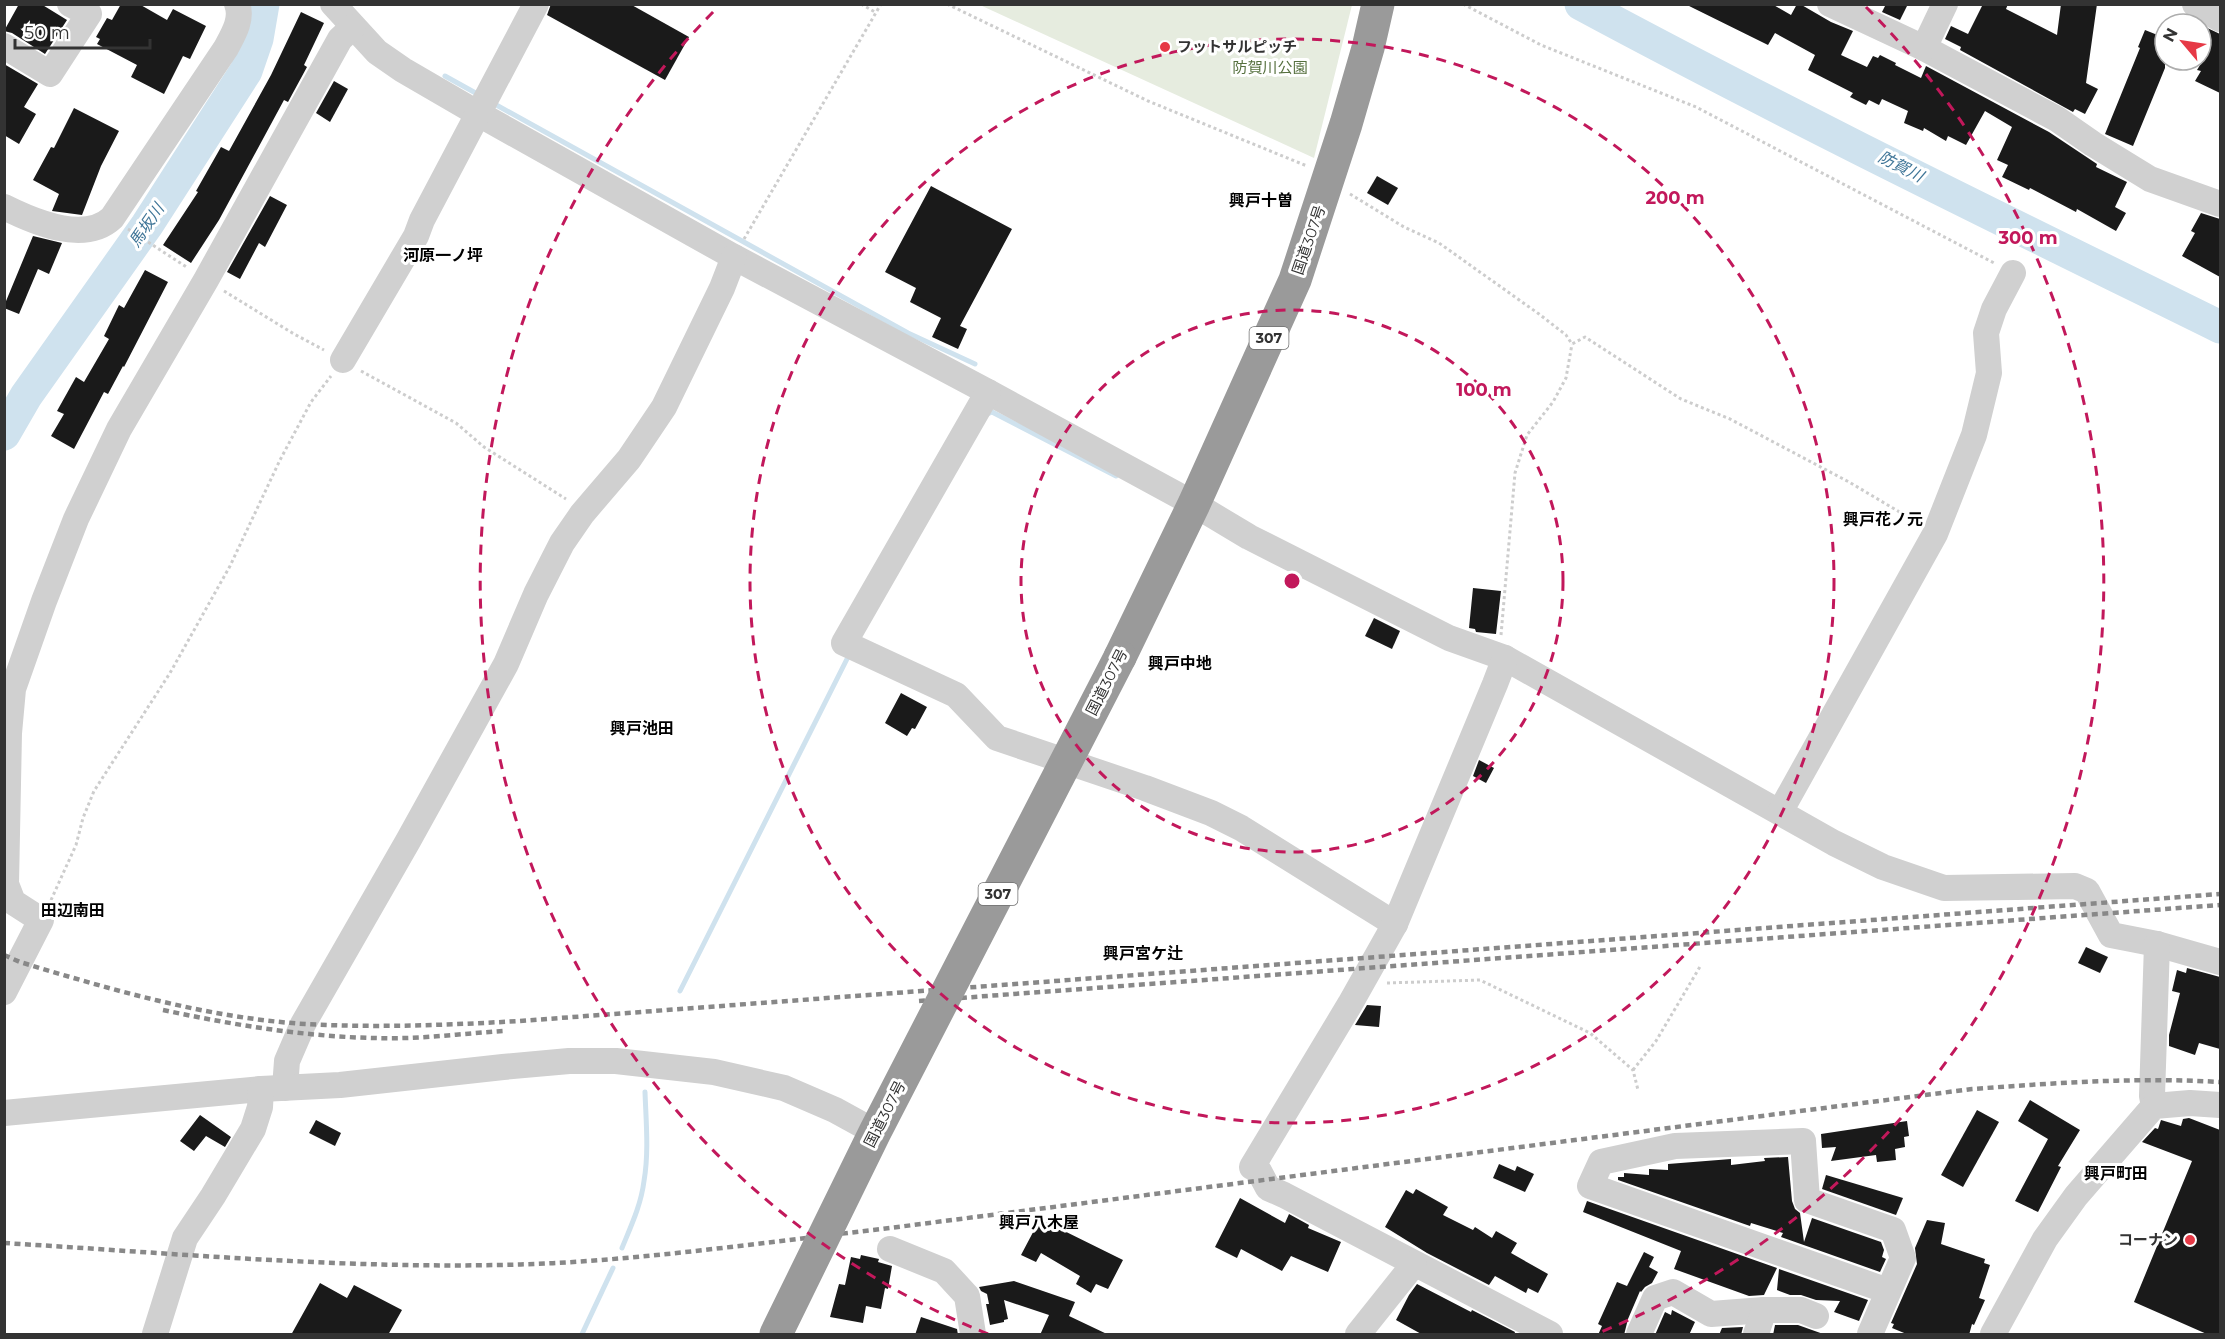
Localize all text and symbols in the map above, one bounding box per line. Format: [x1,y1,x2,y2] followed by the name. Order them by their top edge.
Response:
[15,12,150,50] scale bar
[2153,12,2213,72] north arrow
[24,22,70,44] text: 50 m
[2159,25,2182,45] text: N
[1177,37,1297,56] place label: フットサルピッチ
[1158,40,1172,54] marker: フットサルピッチ
[1232,58,1308,77] park label: 防賀川公園
[1875,147,1928,187] water label: 防賀川
[1645,187,1705,209] text: 200 m
[1229,191,1293,210] district label: 興戸十曽
[125,198,169,250] water label: 馬坂川
[1288,203,1329,277] street label: 国道307号
[1997,227,2058,249] text: 300 m
[403,246,483,265] district label: 河原一ノ坪
[1250,327,1288,349] road number: 307
[1456,379,1512,401] text: 100 m
[1843,510,1923,529] district label: 興戸花ノ元
[1282,571,1302,591] centre of rings
[1082,645,1131,718] street label: 国道307号
[1148,654,1212,673] district label: 興戸中地
[610,719,674,738] district label: 興戸池田
[978,883,1018,905] road number: 307
[41,901,105,920] district label: 田辺南田
[1103,944,1183,963] district label: 興戸宮ケ辻
[860,1077,909,1150] street label: 国道307号
[2084,1164,2148,1183] district label: 興戸町田
[999,1213,1079,1232] district label: 興戸八木屋
[2118,1230,2178,1249] place label: コーナン
[2183,1233,2197,1247] marker: コーナン

